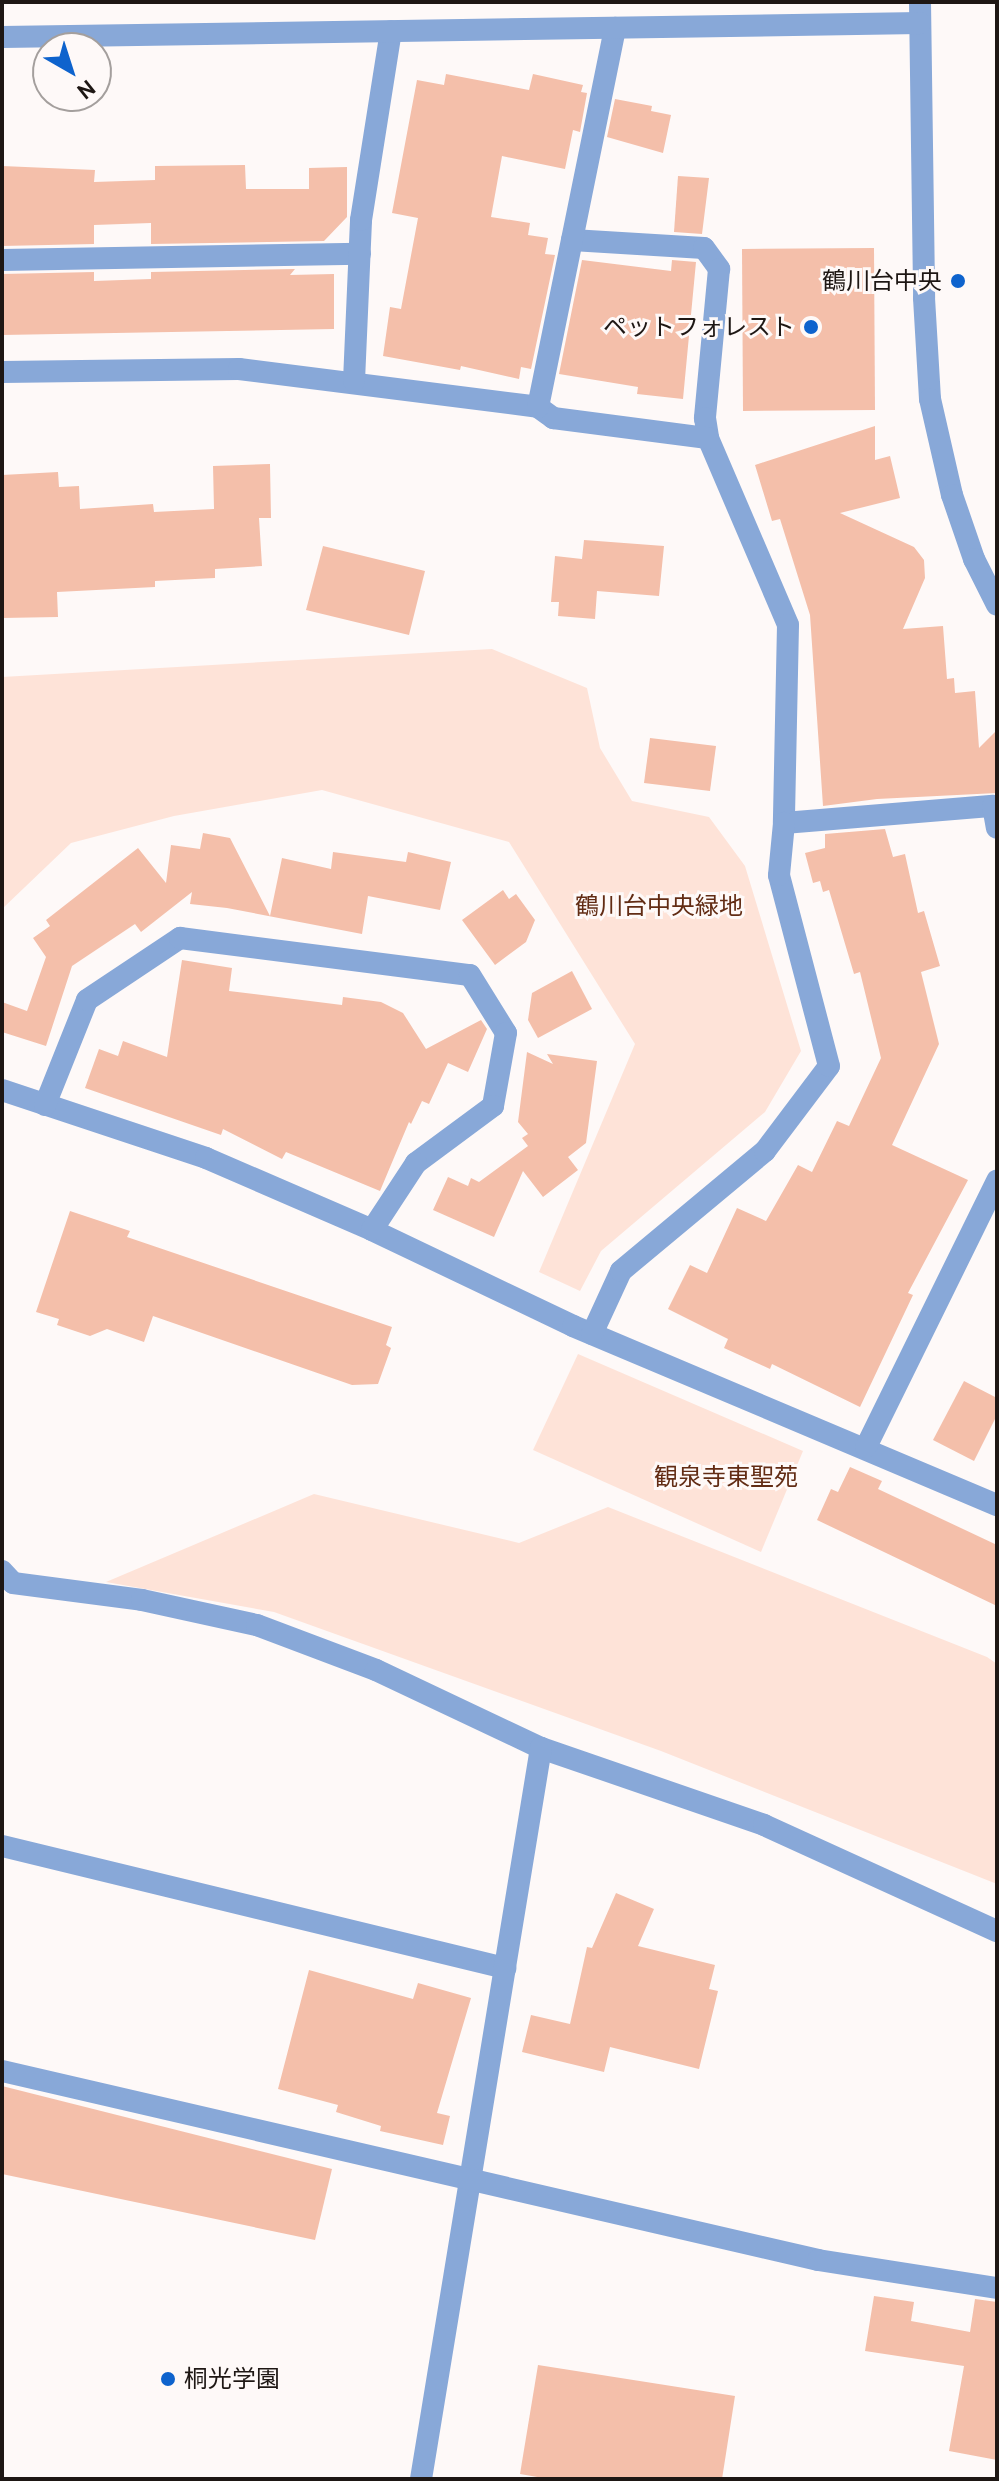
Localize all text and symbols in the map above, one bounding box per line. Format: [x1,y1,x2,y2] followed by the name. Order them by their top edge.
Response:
[32,32,112,112] north arrow
[72,74,101,105] text: N
[822,267,942,295] place label: 鶴川台中央
[949,272,967,290] marker: 鶴川台中央
[603,313,795,341] place label: ペットフォレスト
[802,318,820,336] marker: ペットフォレスト
[575,892,743,920] park label: 鶴川台中央緑地
[654,1463,798,1491] park label: 観泉寺東聖苑
[184,2365,280,2393] place label: 桐光学園
[159,2370,177,2388] marker: 桐光学園

